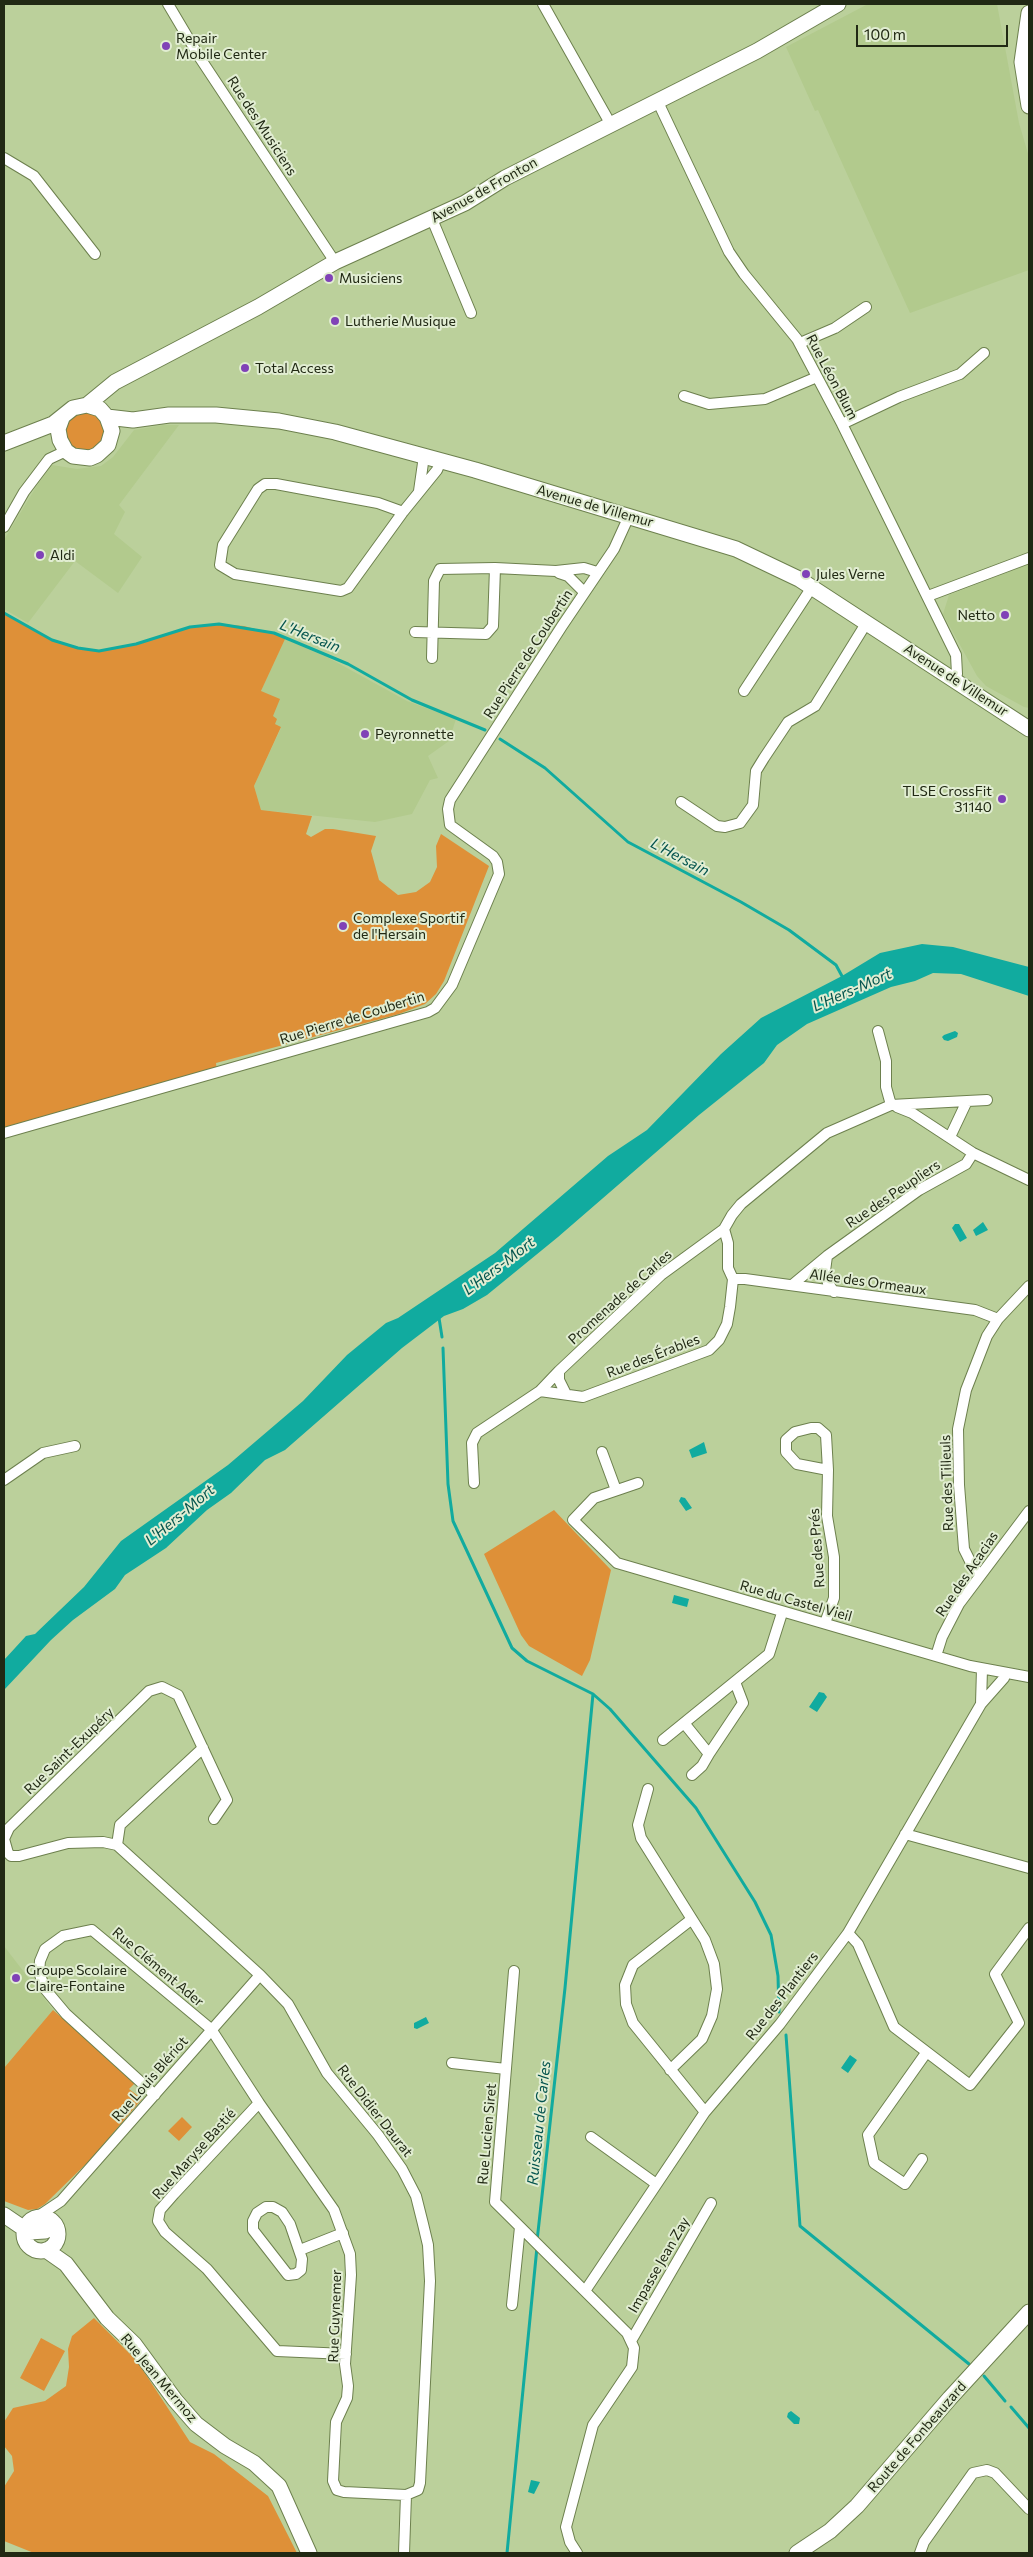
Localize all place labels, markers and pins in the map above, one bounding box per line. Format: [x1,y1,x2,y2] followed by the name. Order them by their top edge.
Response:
[176,30,267,62] place label: Repair Mobile Center
[160,40,172,52] marker: Repair Mobile Center
[339,270,402,286] place label: Musiciens
[323,272,335,284] marker: Musiciens
[345,313,456,329] place label: Lutherie Musique
[329,315,341,327] marker: Lutherie Musique
[255,360,334,376] place label: Total Access
[239,362,251,374] marker: Total Access
[50,547,75,563] place label: Aldi
[34,549,46,561] marker: Aldi
[816,566,885,582] place label: Jules Verne
[800,568,812,580] marker: Jules Verne
[957,607,995,623] place label: Netto
[999,609,1011,621] marker: Netto
[375,726,454,742] place label: Peyronnette
[359,728,371,740] marker: Peyronnette
[903,783,992,816] place label: TLSE CrossFit 31140
[996,793,1008,805] marker: TLSE CrossFit 31140
[353,910,465,942] place label: Complexe Sportif de l'Hersain
[337,920,349,932] marker: Complexe Sportif de l'Hersain
[26,1962,127,1994] place label: Groupe Scolaire Claire-Fontaine
[10,1972,22,1984] marker: Groupe Scolaire Claire-Fontaine

